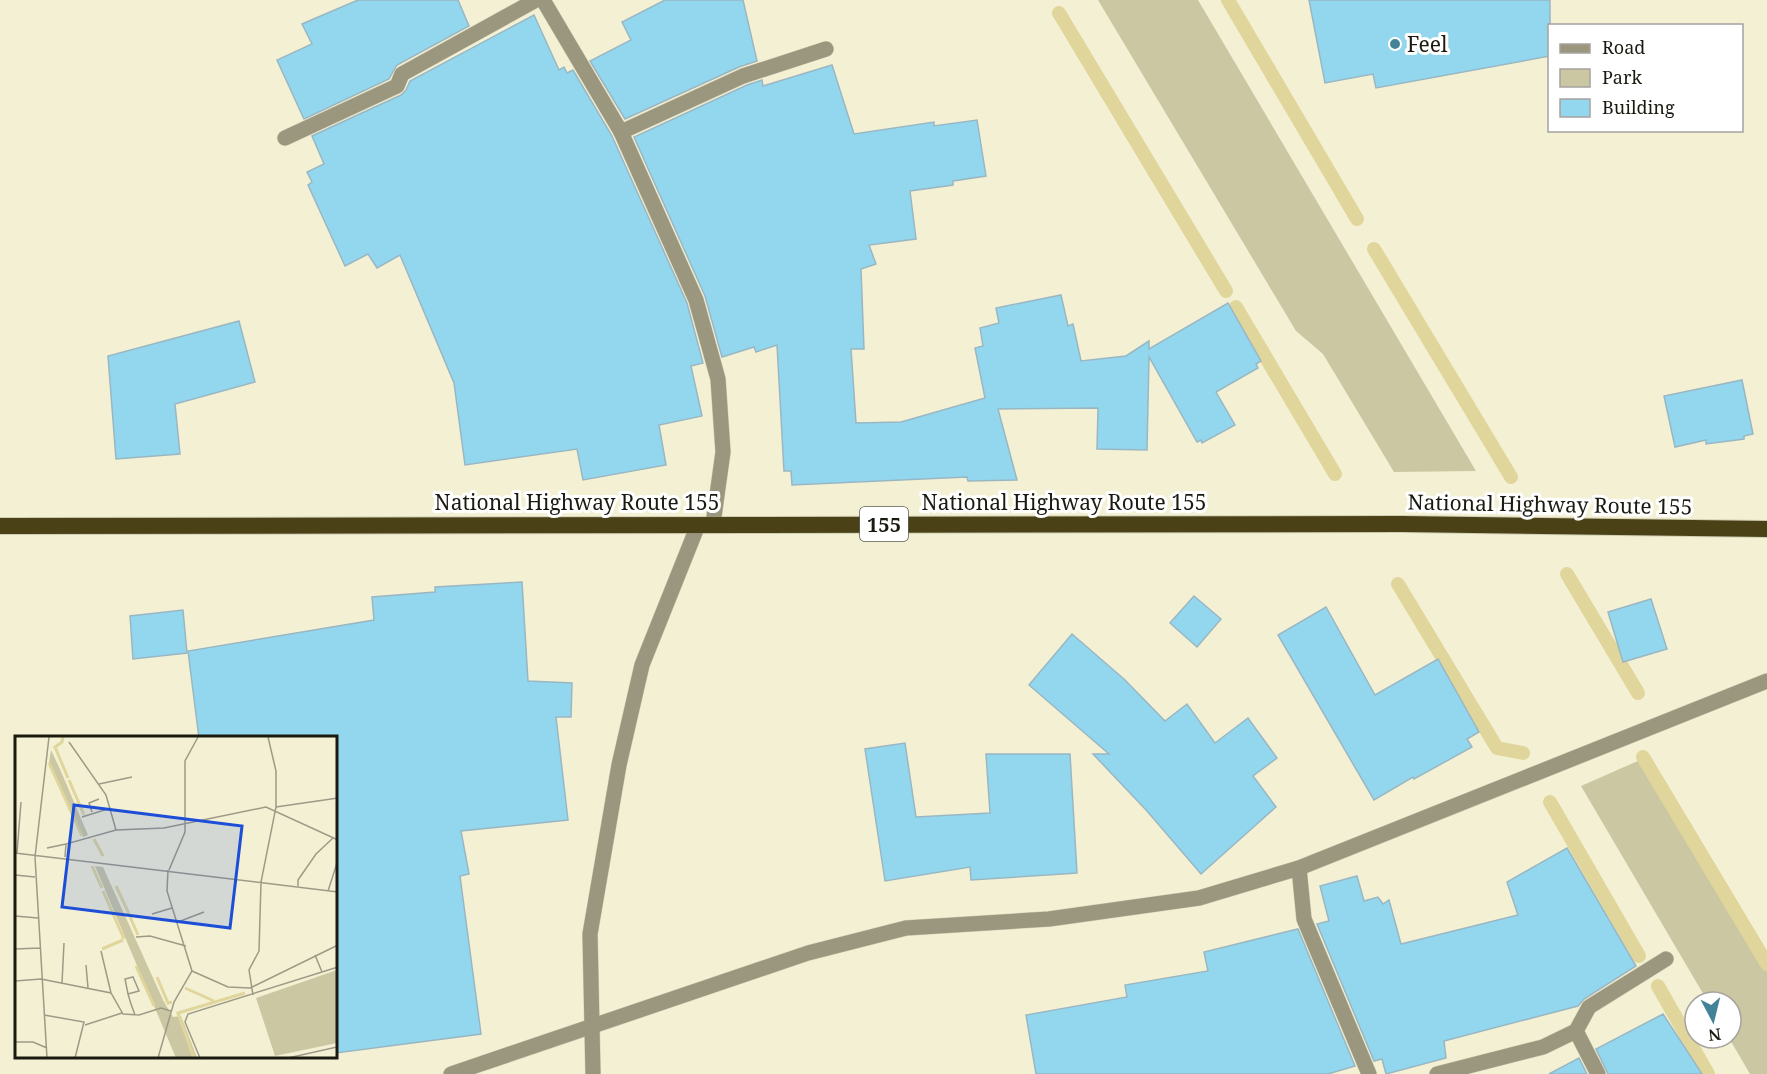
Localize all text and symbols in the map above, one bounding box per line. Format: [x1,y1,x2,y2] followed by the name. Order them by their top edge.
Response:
[1548,24,1743,132] legend
[1407,30,1448,58] place label: Feel
[1602,35,1645,59] text: Road
[1388,37,1402,51] marker: Feel
[1602,65,1642,89] text: Park
[1602,95,1675,119] text: Building
[435,488,719,516] street label: National Highway Route 155
[922,488,1206,516] street label: National Highway Route 155
[1407,488,1693,520] street label: National Highway Route 155
[860,507,908,541] road number: 155
[15,736,338,1059] inset map
[1683,990,1743,1050] north arrow
[1707,1023,1722,1047] text: N

